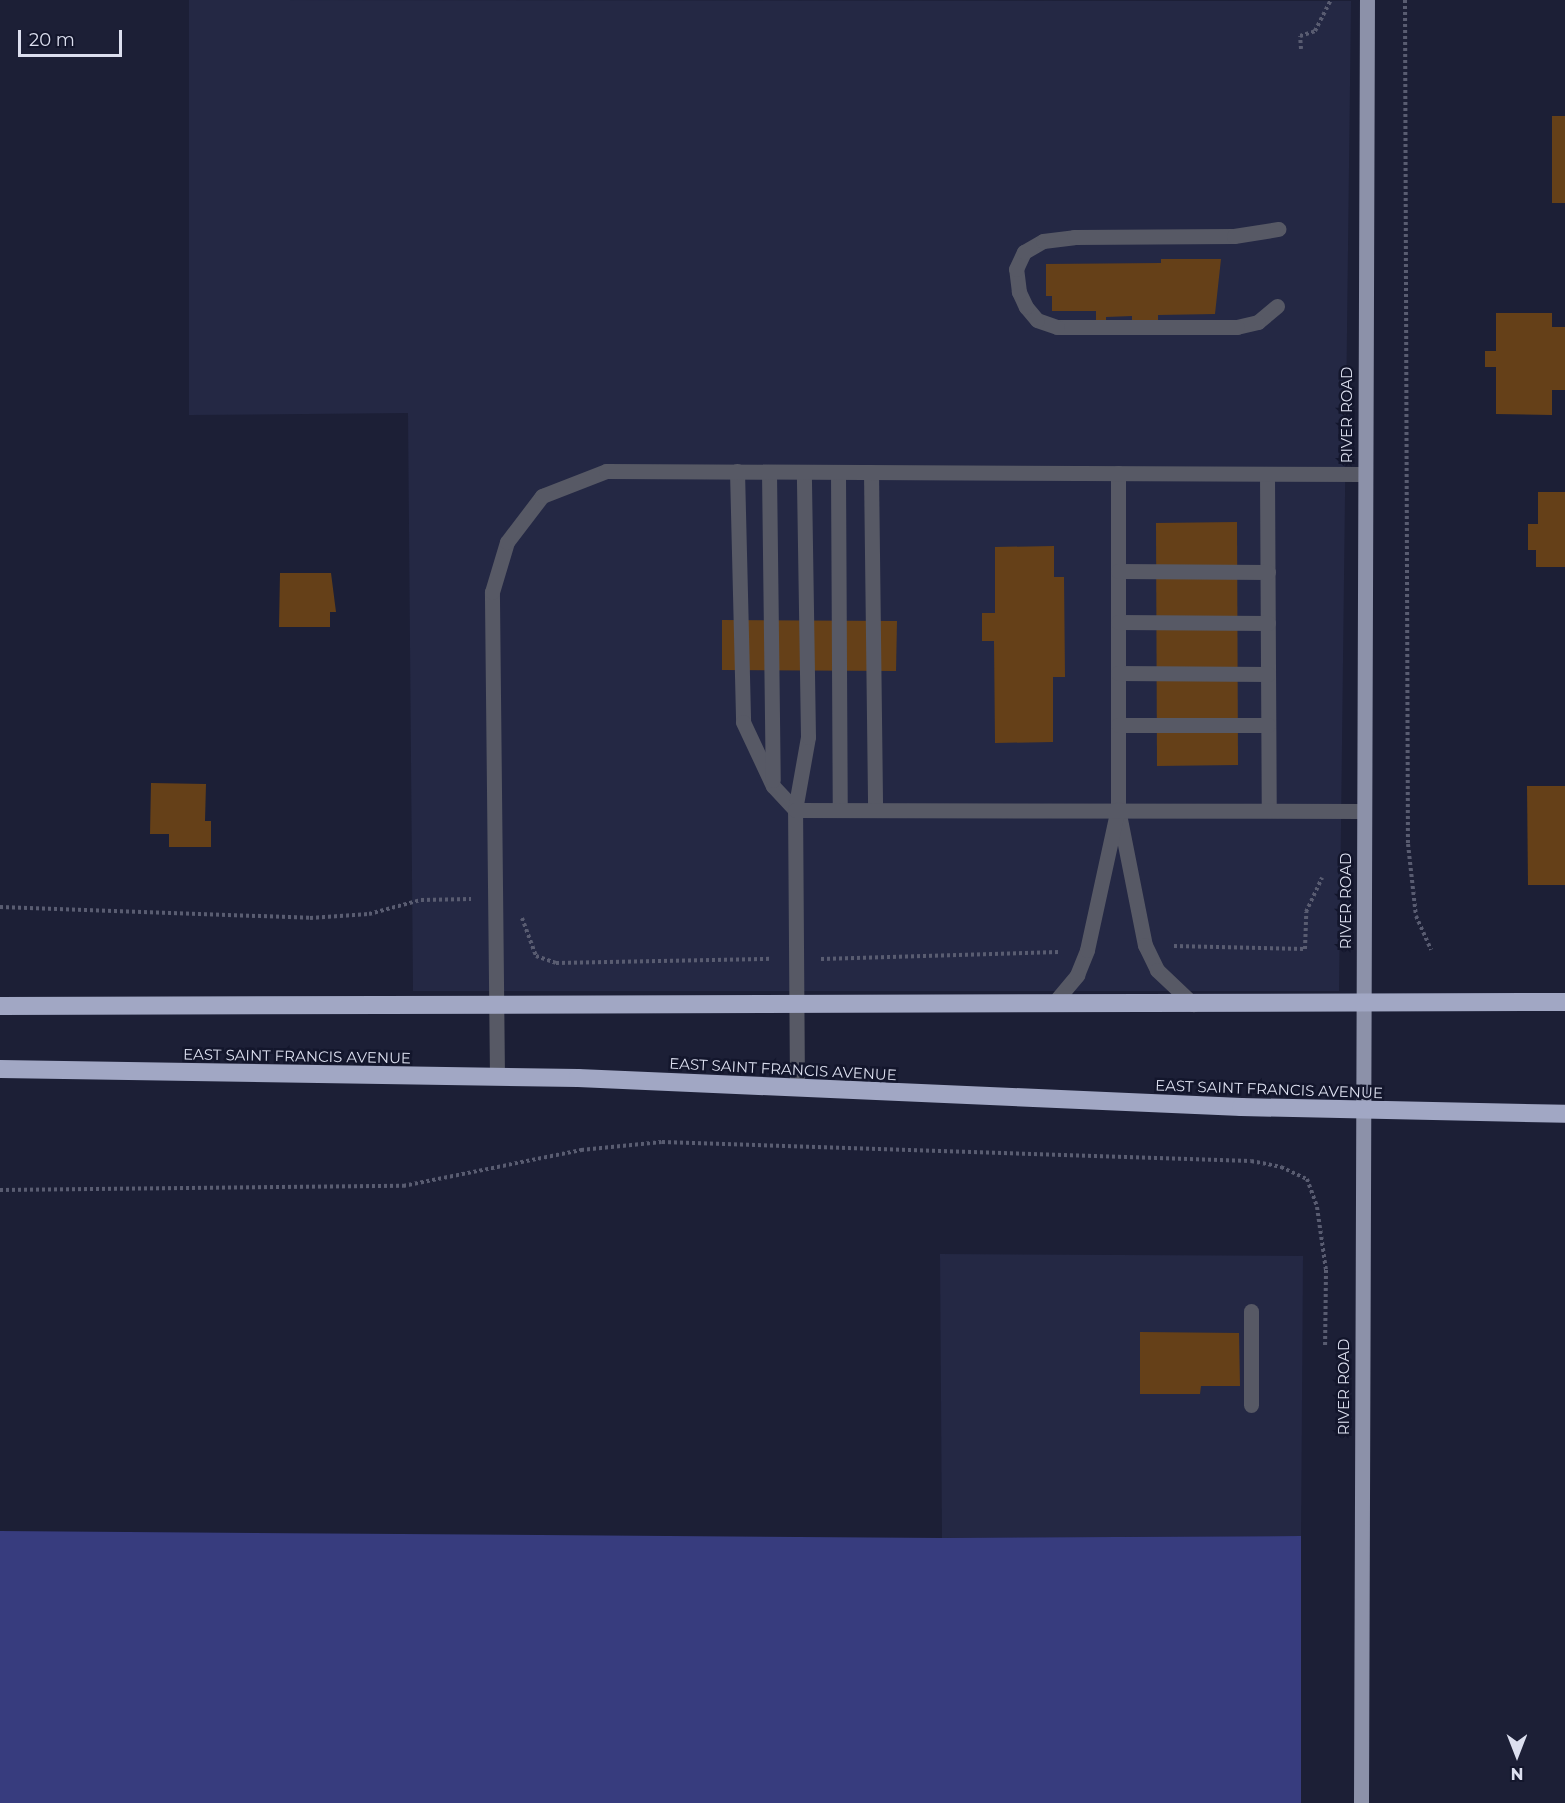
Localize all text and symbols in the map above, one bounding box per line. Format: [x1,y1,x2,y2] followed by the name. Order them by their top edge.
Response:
[21,18,124,56] scale bar
[29,29,75,51] text: 20 m
[1338,367,1356,463] street label: RIVER ROAD
[1337,853,1355,949] street label: RIVER ROAD
[183,1045,411,1067] street label: EAST SAINT FRANCIS AVENUE
[669,1054,897,1084] street label: EAST SAINT FRANCIS AVENUE
[1155,1076,1383,1102] street label: EAST SAINT FRANCIS AVENUE
[1335,1339,1353,1435] street label: RIVER ROAD
[1487,1725,1547,1785] north arrow
[1511,1764,1523,1783] text: N

